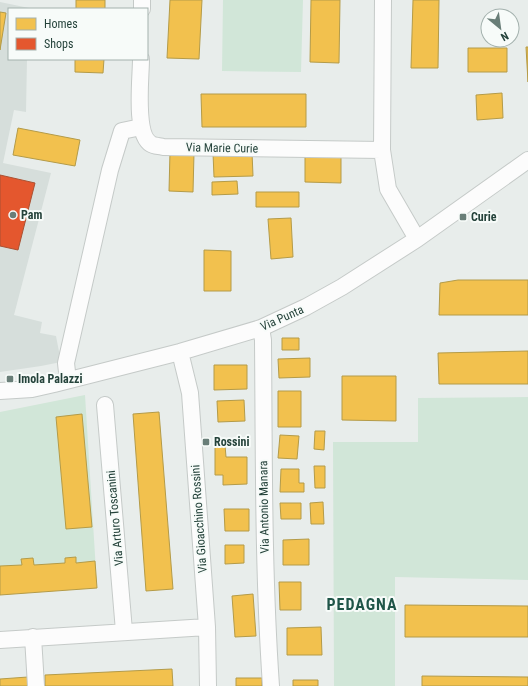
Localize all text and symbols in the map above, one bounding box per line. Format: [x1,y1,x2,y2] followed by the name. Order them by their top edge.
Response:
[8,8,148,60] legend
[480,8,520,48] north arrow
[44,17,78,31] text: Homes
[498,29,511,44] text: N
[44,37,73,51] text: Shops
[186,140,259,156] street label: Via Marie Curie
[21,208,42,222] place label: Pam
[8,210,18,220] marker: Pam
[471,210,497,224] place label: Curie
[458,212,468,222] marker: Curie
[258,302,306,334] street label: Via Punta
[18,372,83,386] place label: Imola Palazzi
[5,374,15,384] marker: Imola Palazzi
[214,435,249,449] place label: Rossini
[201,437,211,447] marker: Rossini
[256,460,272,554] street label: Via Antonio Manara
[188,464,210,574] street label: Via Gioacchino Rossini
[104,470,126,566] street label: Via Arturo Toscanini
[326,595,398,614] district label: PEDAGNA

